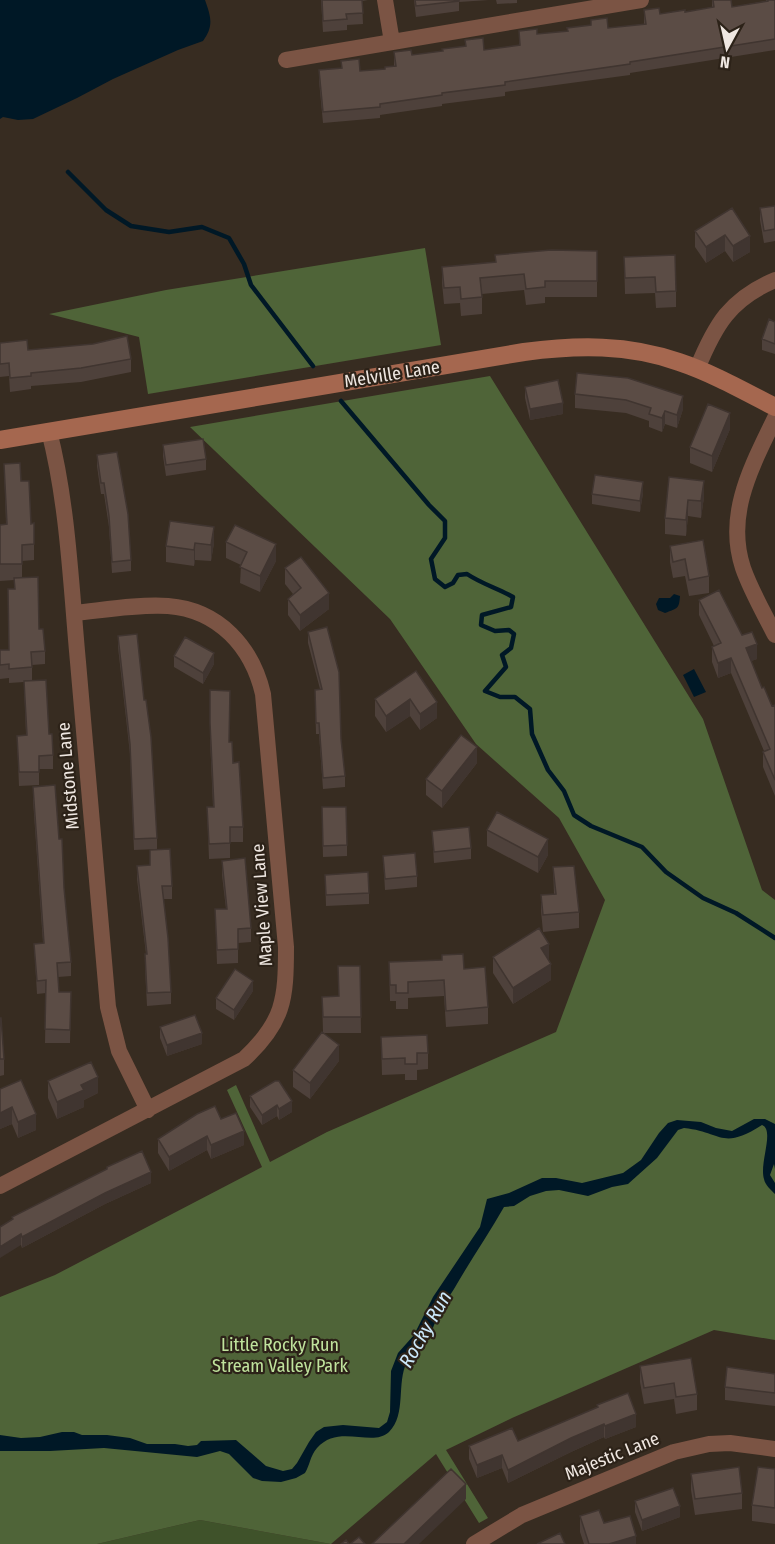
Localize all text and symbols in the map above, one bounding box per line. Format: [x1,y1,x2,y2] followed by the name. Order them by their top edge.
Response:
[697,18,757,78] north arrow
[719,52,731,72] text: N
[343,356,441,392] street label: Melville Lane
[52,721,84,830] street label: Midstone Lane
[247,843,277,967] street label: Maple View Lane
[393,1286,457,1372] water label: Rocky Run
[212,1334,348,1377] park label: Little Rocky Run Stream Valley Park
[562,1427,663,1485] street label: Majestic Lane

